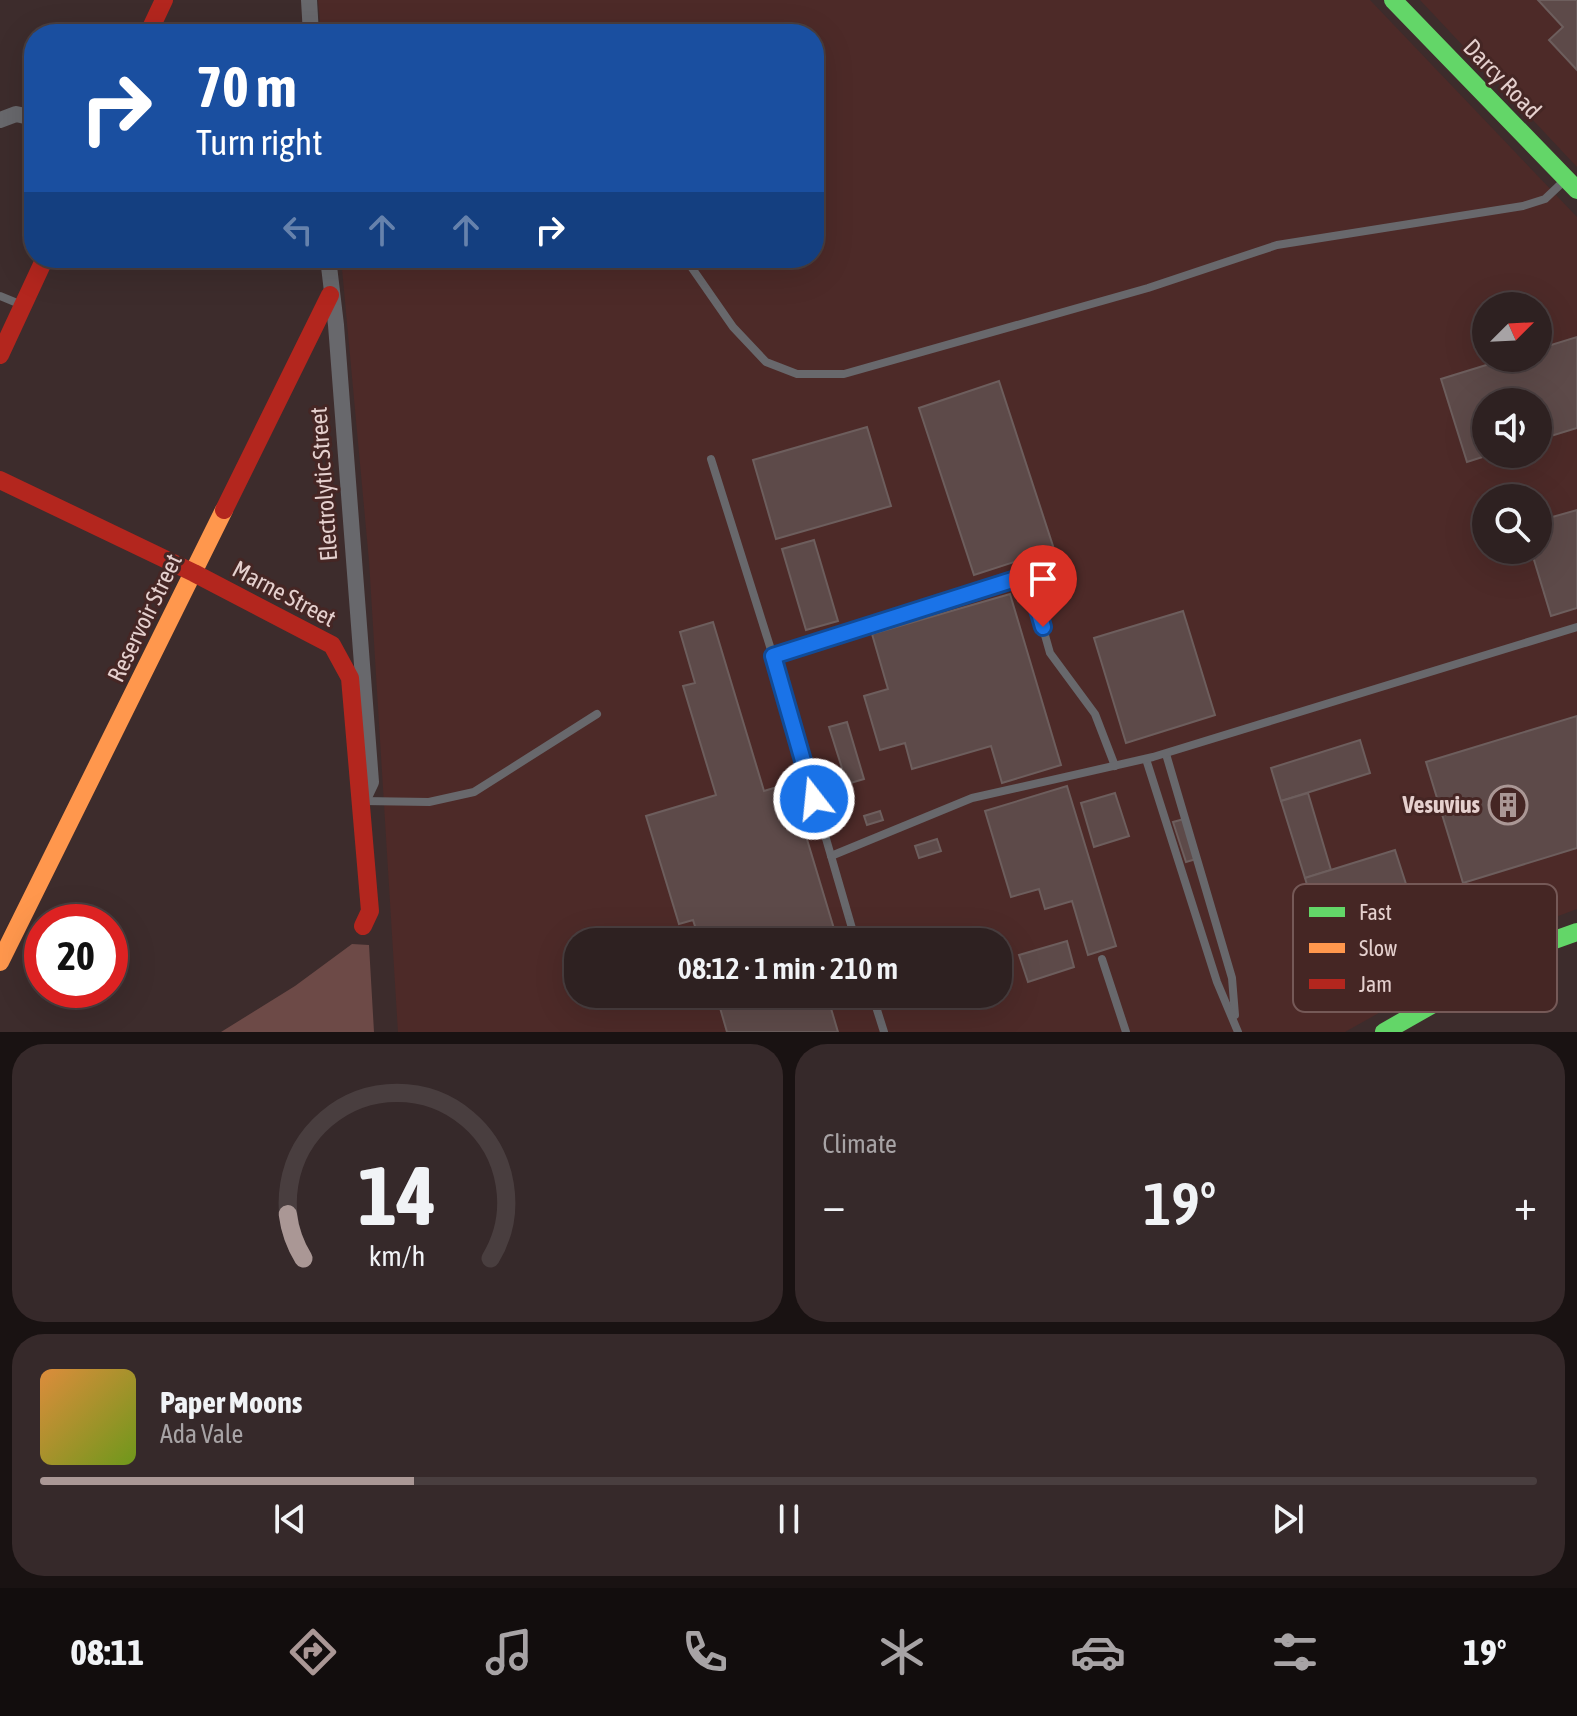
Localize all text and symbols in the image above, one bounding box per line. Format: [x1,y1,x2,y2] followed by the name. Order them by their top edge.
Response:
[1458,33,1547,124] street label: Darcy Road
[196,55,297,119] text: 70 m
[64,56,168,160] icon: right
[196,121,323,163] text: Turn right
[276,208,320,252] icon: left
[360,208,404,252] icon: ahead
[444,208,488,252] icon: ahead
[528,208,572,252] icon: right
[1472,292,1552,372] north arrow
[1472,292,1552,564] map controls
[1472,388,1552,468] button: sound
[305,406,342,562] street label: Electrolytic Street
[1472,484,1552,564] button: search
[1009,545,1077,627] pin
[102,549,187,686] street label: Reservoir Street
[228,555,340,632] street label: Marne Street
[1021,557,1065,601] icon: arrive
[772,757,856,841] position arrow
[1487,784,1529,826] building icon: Vesuvius
[1402,791,1481,818] place label: Vesuvius
[1293,884,1557,1012] legend
[1359,899,1392,925] text: Fast
[24,904,128,1008] speed limit sign: 20
[1359,935,1397,961] text: Slow
[678,951,898,985] text: 08:12 · 1 min · 210 m
[1359,971,1392,997] text: Jam
[823,1129,897,1159] text: Climate
[358,1147,436,1243] text: 14
[1143,1169,1216,1238] text: 19°
[823,1179,845,1229] text: −
[1514,1179,1537,1229] text: +
[369,1239,426,1272] text: km/h
[160,1385,302,1419] text: Paper Moons
[160,1419,243,1449] text: Ada Vale
[268,1497,312,1541] icon: previous
[767,1497,811,1541] icon: pause
[1266,1497,1310,1541] icon: next
[285,1624,341,1680] icon: directions
[481,1624,537,1680] icon: music
[677,1624,733,1680] icon: phone
[874,1624,930,1680] icon: climate
[1070,1624,1126,1680] icon: car
[1267,1624,1323,1680] icon: filters
[70,1631,144,1673] text: 08:11
[1463,1631,1507,1673] text: 19°

